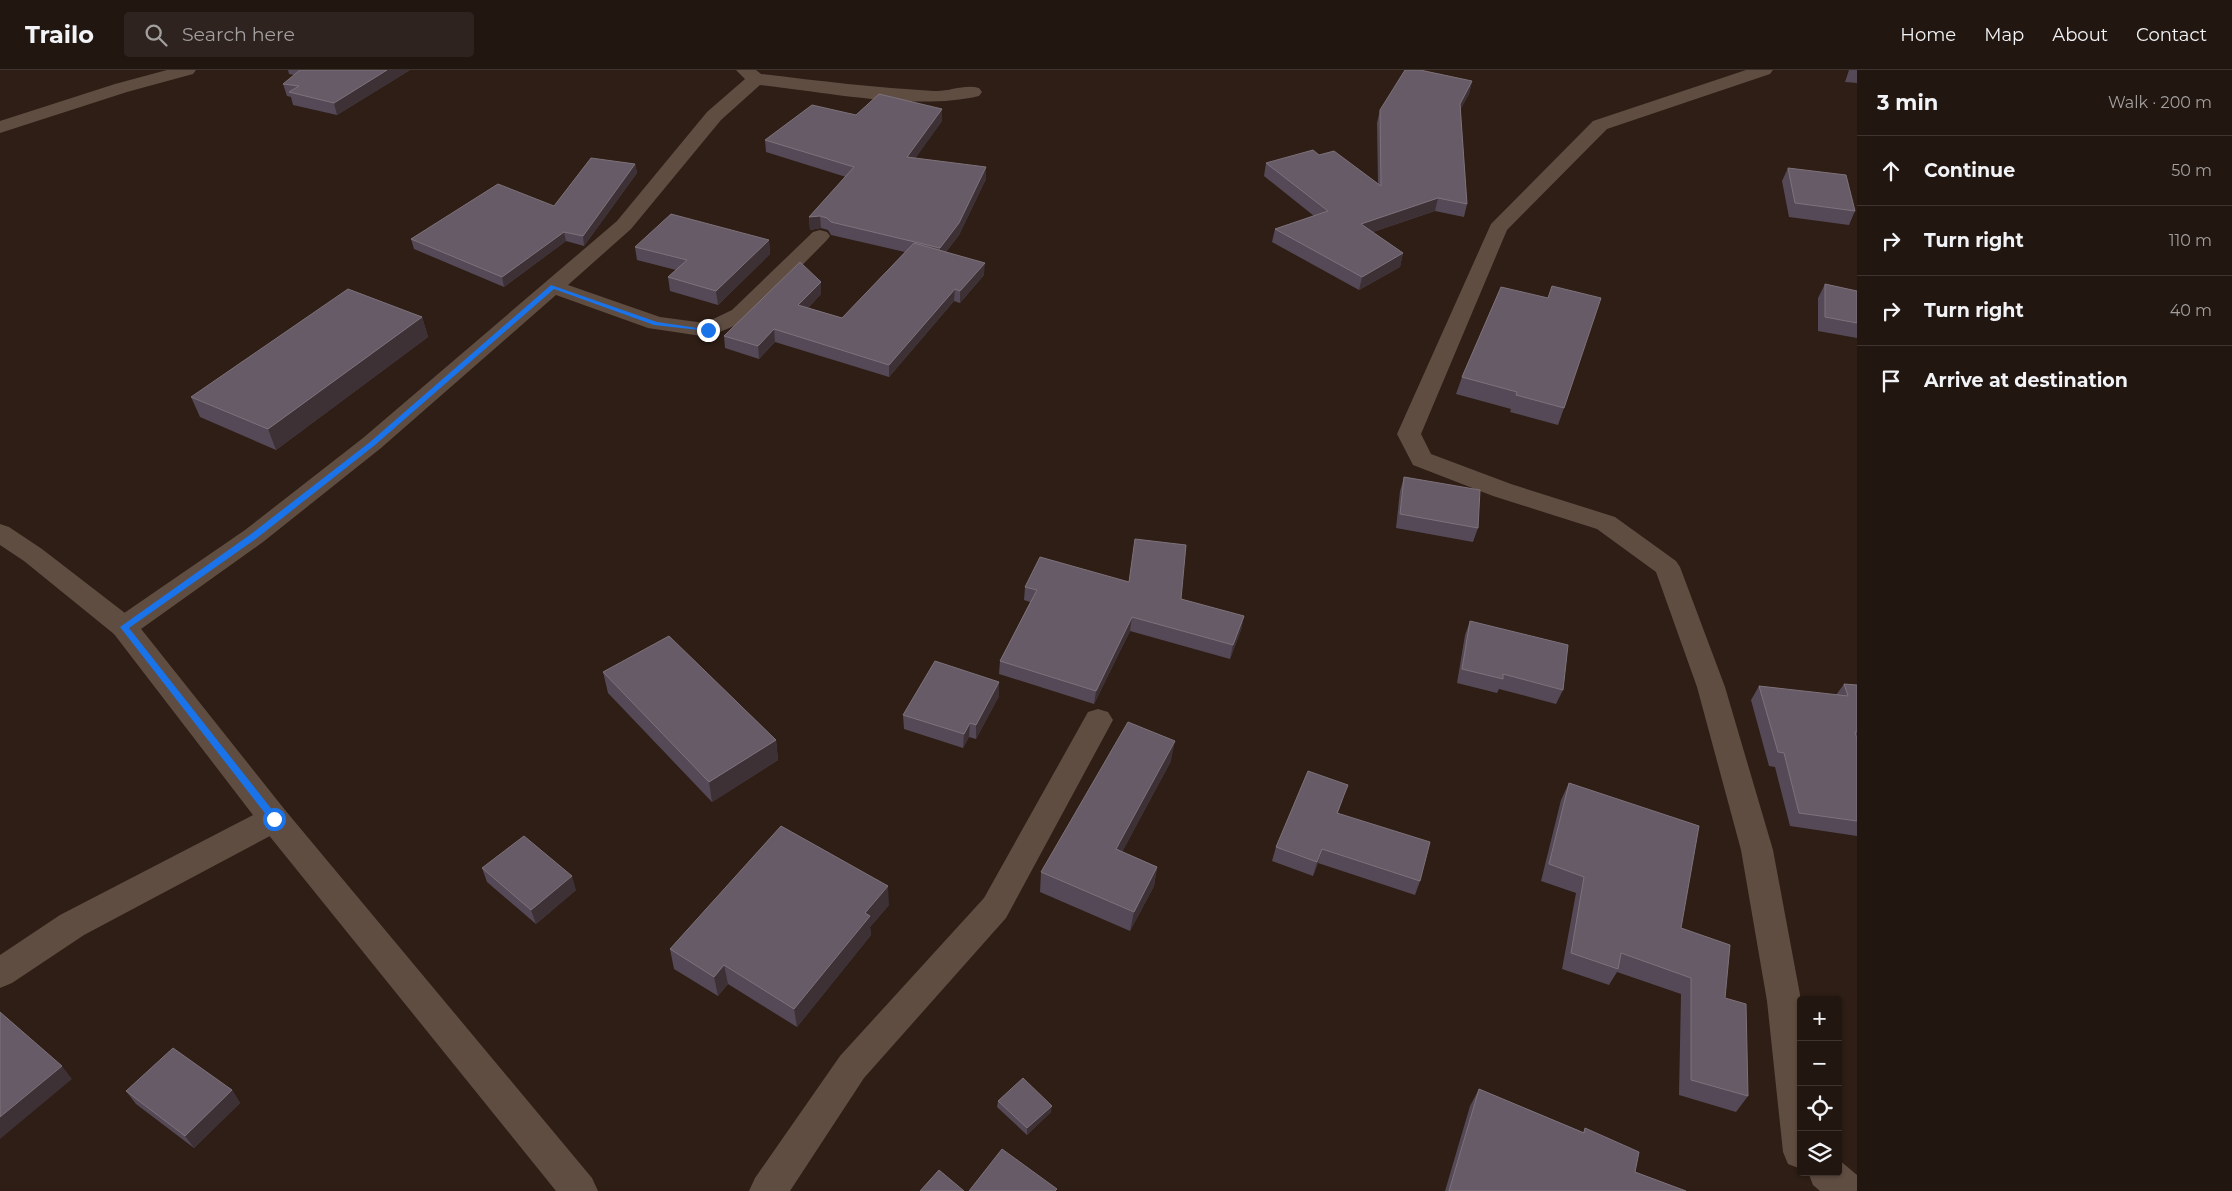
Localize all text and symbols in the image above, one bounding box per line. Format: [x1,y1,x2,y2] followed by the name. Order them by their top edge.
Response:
[124,12,474,57] search box
[25,20,94,49] text: Trailo
[142,21,170,49] icon: search
[182,23,295,46] text: Search here
[1900,24,1956,46] text: Home
[1984,24,2024,46] text: Map
[2052,24,2108,46] text: About
[2136,24,2207,46] text: Contact
[1877,90,1938,115] text: 3 min
[2108,93,2212,112] text: Walk · 200 m
[1877,157,1905,185] icon: ahead
[1924,159,2015,182] text: Continue
[2171,161,2212,180] text: 50 m
[1877,227,1905,255] icon: right
[1924,229,2024,252] text: Turn right
[2169,231,2212,250] text: 110 m
[1877,297,1905,325] icon: right
[1924,299,2024,322] text: Turn right
[2170,301,2212,320] text: 40 m
[697,319,720,342] route end
[1877,367,1905,395] icon: arrive
[1924,369,2128,392] text: Arrive at destination
[263,808,286,831] route start
[1797,996,1842,1176] map controls
[1797,996,1842,1041] button: +
[1797,1041,1842,1086] button: −
[1797,1086,1842,1131] button: locate
[1797,1131,1842,1176] button: layers

